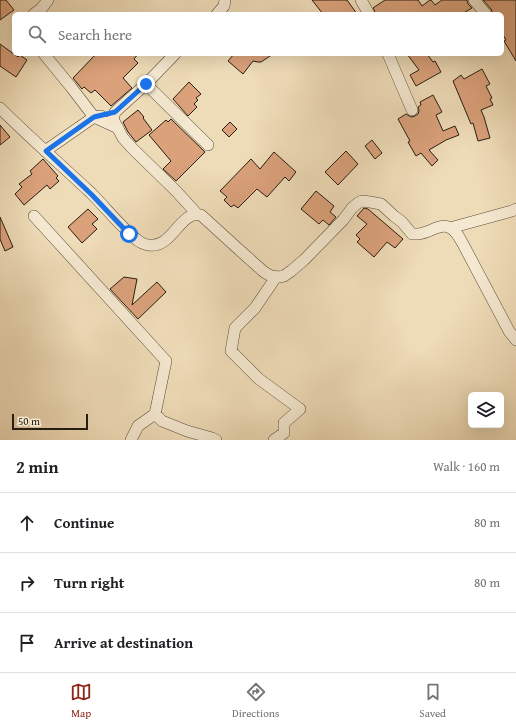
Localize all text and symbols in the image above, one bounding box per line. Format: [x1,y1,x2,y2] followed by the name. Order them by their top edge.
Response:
[12,12,504,56] search box
[26,23,48,45] icon: search
[58,24,132,45] text: Search here
[137,75,155,93] route end
[120,225,138,243] route start
[468,392,504,428] map controls
[468,392,504,428] button: layers
[12,412,88,431] scale bar
[18,413,40,429] text: 50 m
[16,454,58,479] text: 2 min
[433,457,500,476] text: Walk · 160 m
[16,512,38,534] icon: ahead
[54,512,115,533] text: Continue
[474,513,500,532] text: 80 m
[16,572,38,594] icon: right
[54,572,125,593] text: Turn right
[474,573,500,592] text: 80 m
[16,632,38,654] icon: arrive
[54,632,193,653] text: Arrive at destination
[70,681,92,721] tab: Map
[232,681,279,721] tab: Directions
[419,681,446,721] tab: Saved

